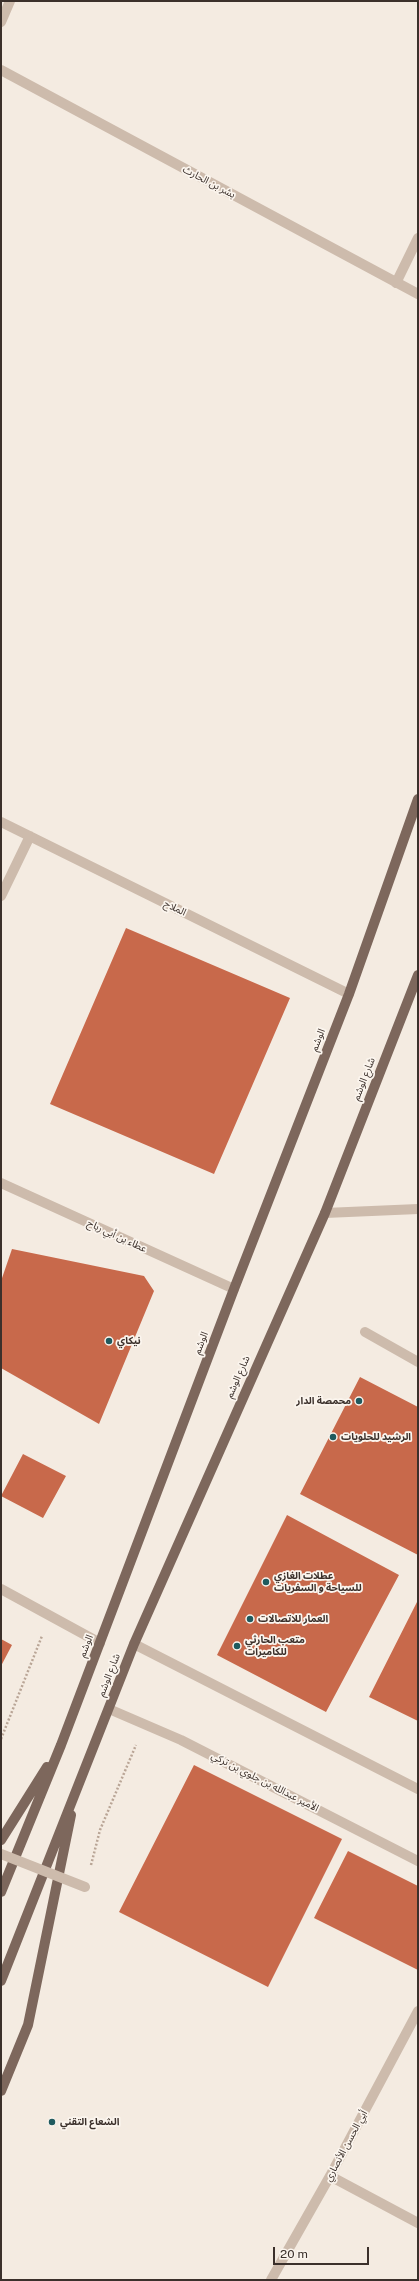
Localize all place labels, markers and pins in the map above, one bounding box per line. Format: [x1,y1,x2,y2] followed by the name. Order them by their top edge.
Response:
[117,1335,141,1347] place label: نيكاي
[104,1336,114,1346] marker: نيكاي
[296,1395,351,1407] place label: محمصة الدار
[354,1396,364,1406] marker: محمصة الدار
[341,1431,411,1443] place label: الرشيد للحلويات
[328,1432,338,1442] marker: الرشيد للحلويات
[274,1570,362,1594] place label: عطلات الغازي للسياحة و السفريات
[261,1577,271,1587] marker: عطلات الغازي للسياحة و السفريات
[258,1613,328,1625] place label: العمار للاتصالات
[245,1614,255,1624] marker: العمار للاتصالات
[245,1634,305,1658] place label: متعب الحارثي للكاميرات
[232,1641,242,1651] marker: متعب الحارثي للكاميرات
[60,2116,119,2128] place label: الشعاع التقني
[47,2117,57,2127] marker: الشعاع التقني

